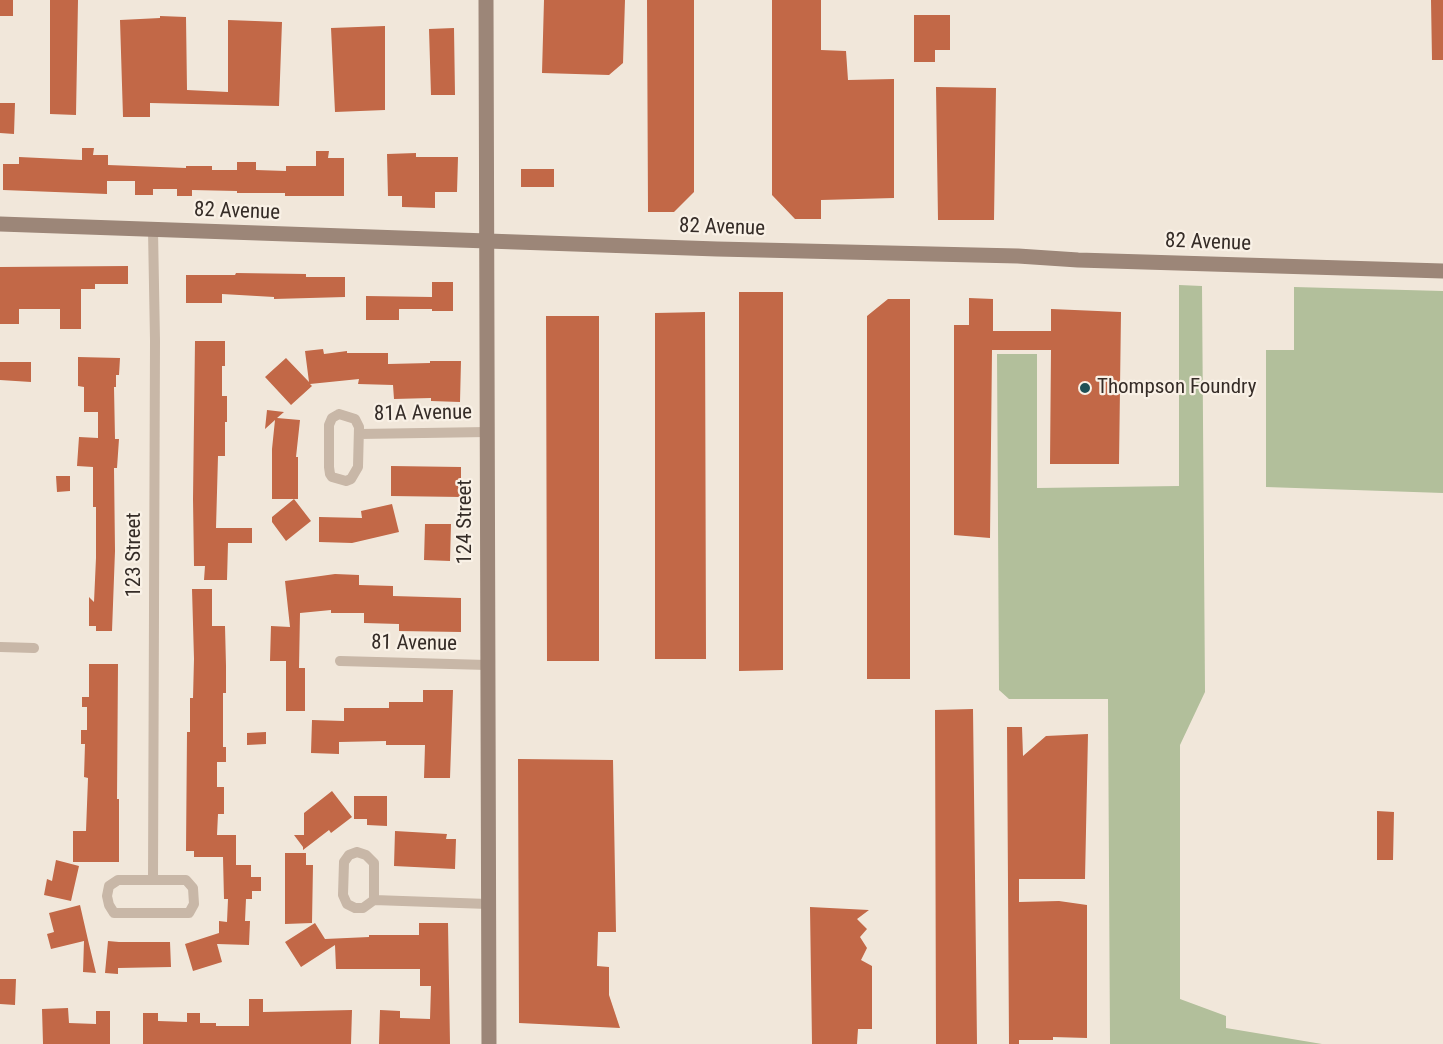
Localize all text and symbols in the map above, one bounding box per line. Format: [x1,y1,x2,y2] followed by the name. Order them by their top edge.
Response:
[194,198,280,226] street label: 82 Avenue
[679,214,765,242] street label: 82 Avenue
[1165,229,1251,257] street label: 82 Avenue
[1097,375,1256,401] place label: Thompson Foundry
[1078,381,1092,395] marker: Thompson Foundry
[374,401,472,427] street label: 81A Avenue
[453,479,479,565] street label: 124 Street
[122,512,148,598] street label: 123 Street
[371,631,457,657] street label: 81 Avenue

